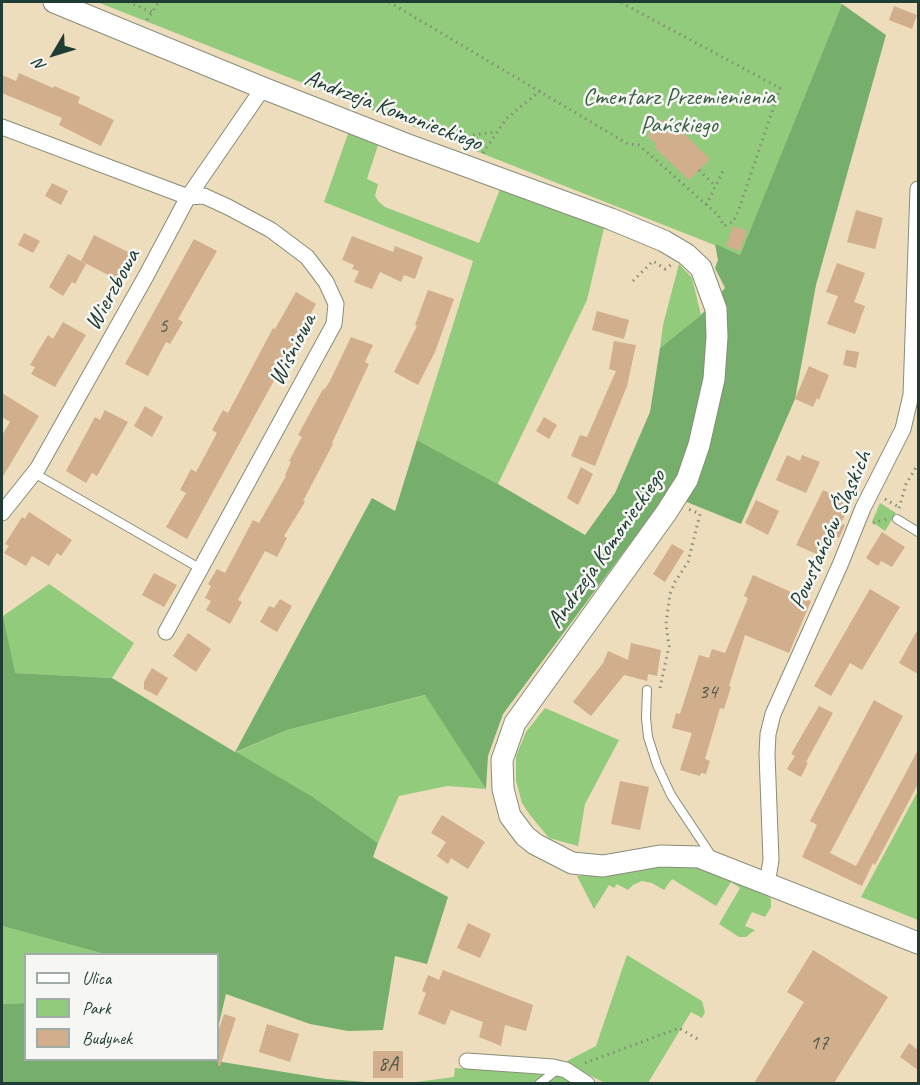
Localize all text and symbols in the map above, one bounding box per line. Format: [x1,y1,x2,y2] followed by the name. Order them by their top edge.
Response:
[24,24,84,84] north arrow
[29,55,51,75] text: N
[300,64,486,158] street label: Andrzeja Komonieckiego
[583,84,775,140] park label: Cmentarz Przemienienia Pańskiego
[79,244,147,336] street label: Wierzbowa
[263,309,323,391] street label: Wiśniowa
[158,313,168,339] house number: 5
[783,446,879,614] street label: Powstańców Śląskich
[541,464,673,634] street label: Andrzeja Komonieckiego
[699,679,717,705] house number: 34
[24,953,219,1061] legend
[82,967,111,989] text: Ulica
[82,997,111,1019] text: Park
[82,1027,132,1049] text: Budynek
[810,1030,828,1056] house number: 17
[378,1051,398,1077] house number: 8A

